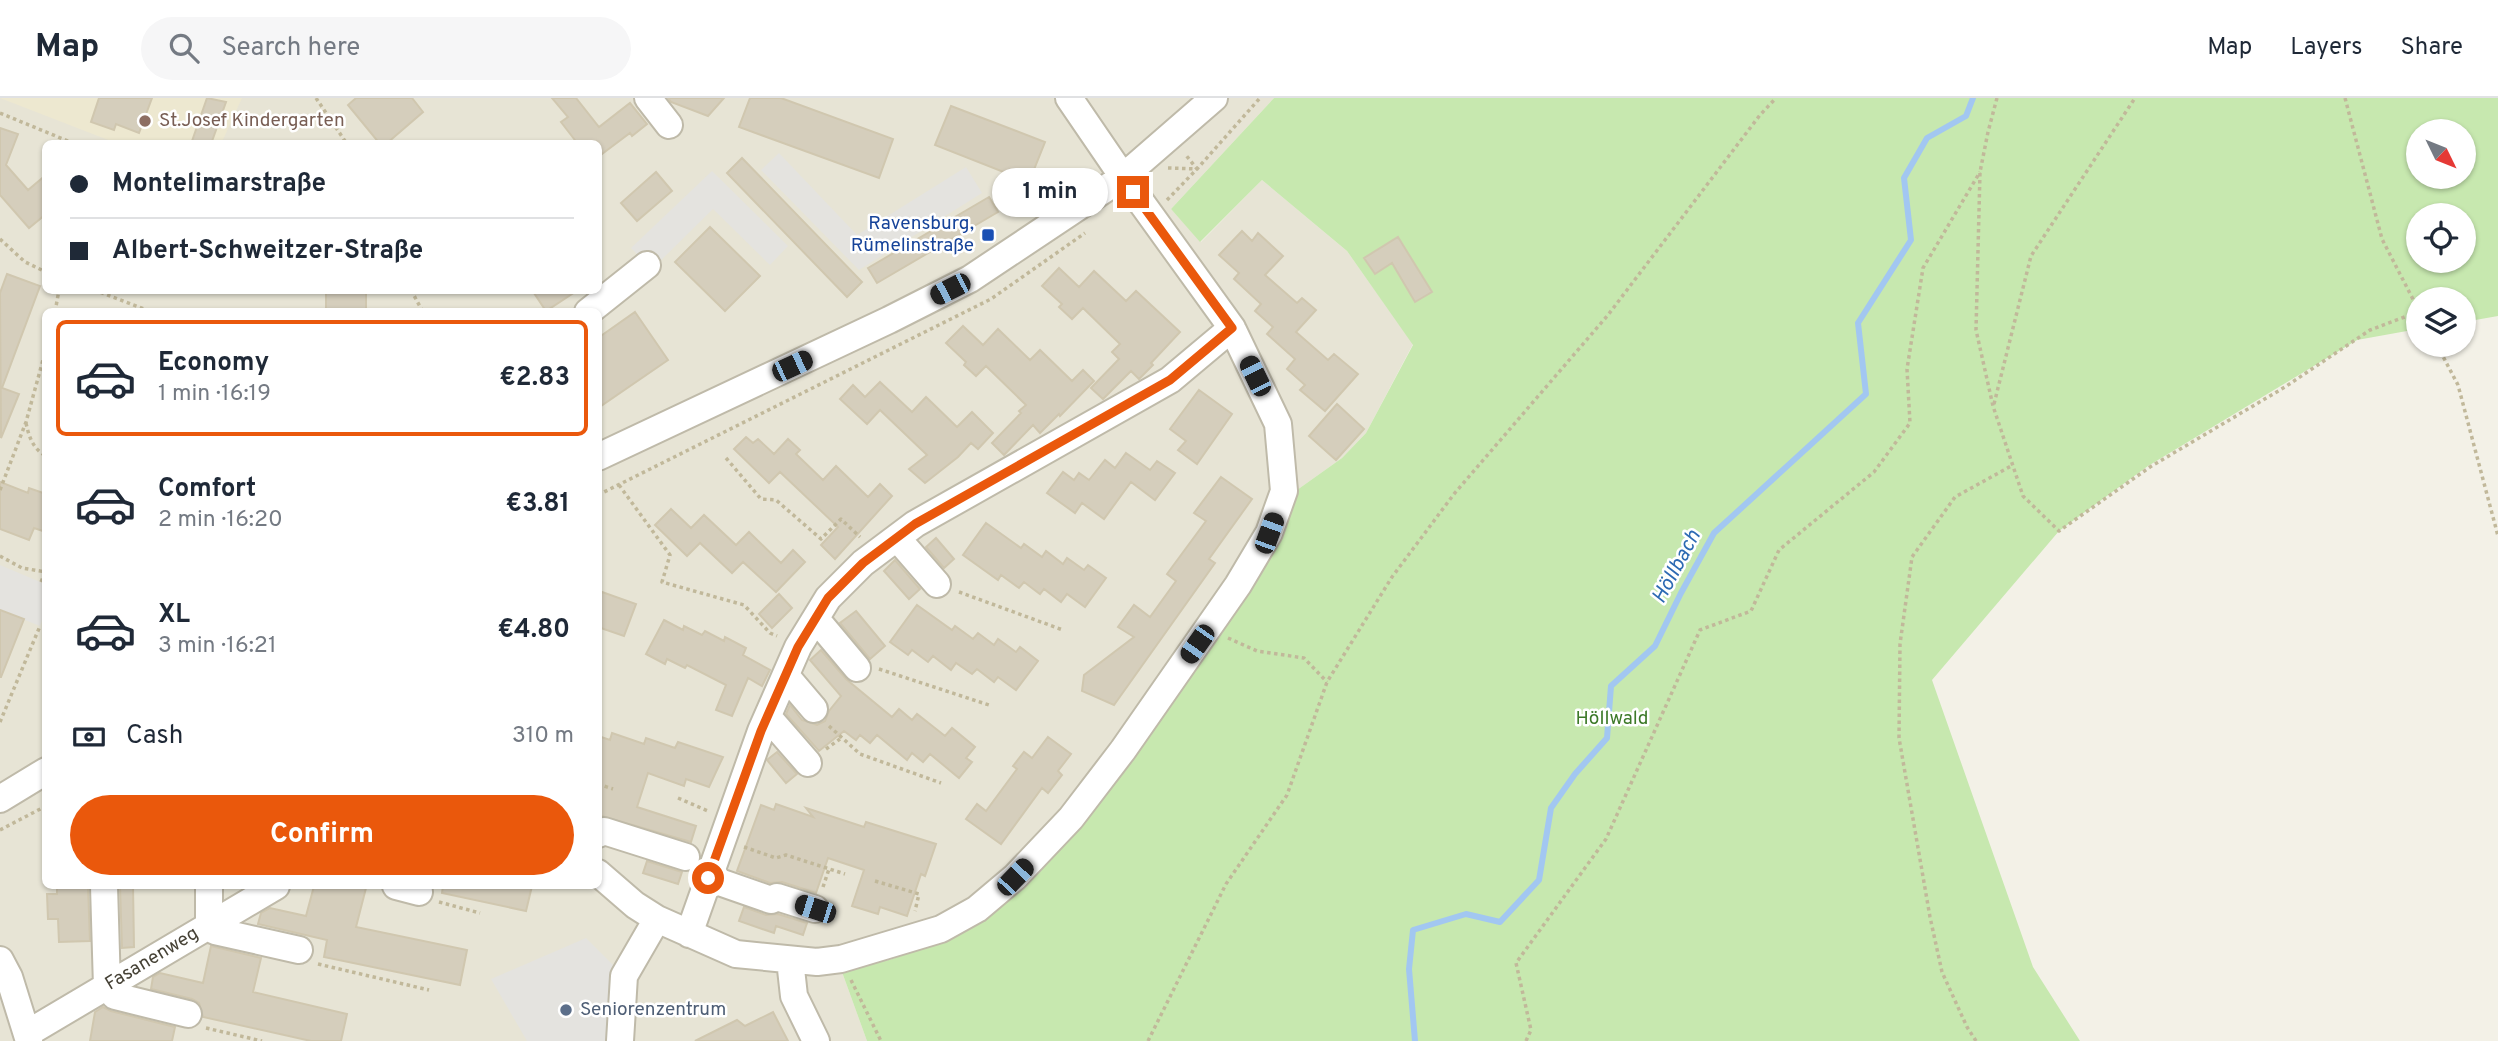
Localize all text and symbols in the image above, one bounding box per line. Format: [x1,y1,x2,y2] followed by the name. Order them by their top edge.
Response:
[141,17,631,80] search box
[35,27,99,69] text: Map
[165,29,203,67] icon: search
[221,32,360,65] text: Search here
[2207,33,2252,63] text: Map
[2290,33,2362,63] text: Layers
[2400,33,2463,63] text: Share
[159,109,345,133] place label: St.Josef Kindergarten
[137,113,153,129] marker: St.Josef Kindergarten
[2406,119,2476,189] north arrow
[2406,119,2476,357] map controls
[112,168,326,201] text: Montelimarstraße
[993,168,1108,217] callout: 1 min
[1117,176,1149,208] route end
[1022,178,1078,207] text: 1 min
[2406,203,2476,273] button: locate
[851,212,974,258] place label: Ravensburg, Rümelinstraße
[980,227,996,243] marker: Ravensburg, Rümelinstraße
[112,235,423,268] text: Albert-Schweitzer-Straße
[927,270,974,308] car
[2406,287,2476,357] button: layers
[74,347,137,410] icon: car
[158,347,269,380] text: Economy
[769,348,816,384] car
[1237,353,1274,399] car
[499,362,570,395] text: €2.83
[158,380,271,409] text: 1 min · 16:19
[74,473,137,536] icon: car
[158,473,256,506] text: Comfort
[505,488,570,521] text: €3.81
[158,506,283,535] text: 2 min · 16:20
[1252,510,1287,556] car
[1646,525,1708,609] water label: Höllbach
[74,599,137,662] icon: car
[158,599,190,632] text: XL
[497,614,570,647] text: €4.80
[1177,621,1218,667] car
[158,632,276,661] text: 3 min · 16:21
[1576,707,1648,731] park label: Höllwald
[70,718,108,756] icon: cash
[126,720,183,753] text: Cash
[512,722,574,751] text: 310 m
[70,795,574,875] button: Confirm
[993,855,1038,899] car
[692,862,724,894] route start
[792,893,839,925] car
[101,922,203,996] street label: Fasanenweg
[580,998,726,1022] place label: Seniorenzentrum
[558,1002,574,1018] marker: Seniorenzentrum

